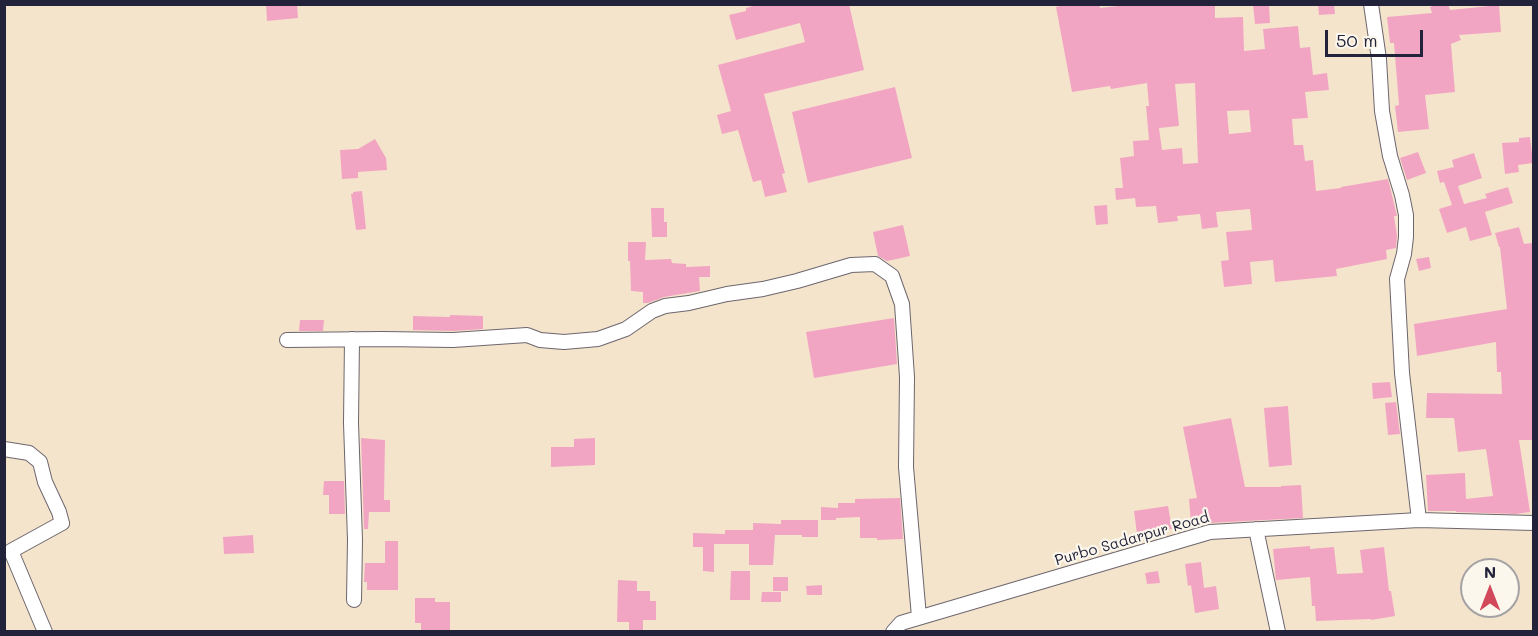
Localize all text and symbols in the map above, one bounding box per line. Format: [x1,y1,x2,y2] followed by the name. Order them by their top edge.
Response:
[1328,18,1426,56] scale bar
[1336,28,1378,52] text: 50 m
[1053,508,1211,570] street label: Purbo Sadarpur Road
[1460,558,1520,618] north arrow
[1484,561,1496,582] text: N

